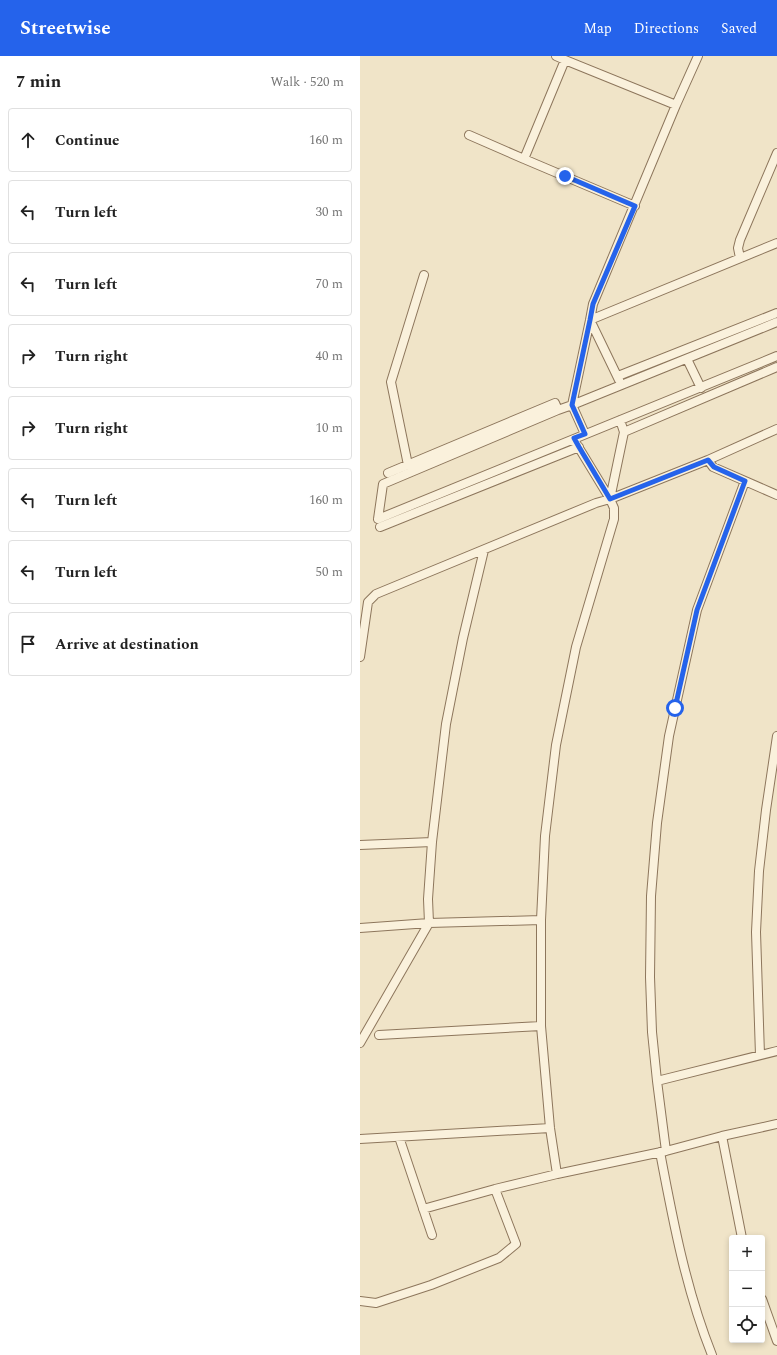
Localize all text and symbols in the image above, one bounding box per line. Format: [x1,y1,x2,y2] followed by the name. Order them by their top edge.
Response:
[20,14,111,43] text: Streetwise
[584,18,612,39] text: Map
[634,18,699,39] text: Directions
[721,18,757,39] text: Saved
[16,69,61,95] text: 7 min
[270,72,344,92] text: Walk · 520 m
[17,129,39,151] icon: ahead
[55,129,120,152] text: Continue
[309,130,343,150] text: 160 m
[556,167,574,185] route end
[17,201,39,223] icon: left
[55,201,117,224] text: Turn left
[316,202,343,222] text: 30 m
[17,273,39,295] icon: left
[55,273,117,296] text: Turn left
[316,274,343,294] text: 70 m
[17,345,39,367] icon: right
[55,345,128,368] text: Turn right
[316,346,343,366] text: 40 m
[17,417,39,439] icon: right
[55,417,128,440] text: Turn right
[316,418,343,438] text: 10 m
[17,489,39,511] icon: left
[55,489,117,512] text: Turn left
[309,490,343,510] text: 160 m
[17,561,39,583] icon: left
[55,561,117,584] text: Turn left
[316,562,343,582] text: 50 m
[17,633,39,655] icon: arrive
[55,633,199,656] text: Arrive at destination
[666,699,684,717] route start
[729,1235,765,1343] map controls
[729,1235,765,1271] button: +
[729,1271,765,1307] button: −
[729,1307,765,1343] button: locate

